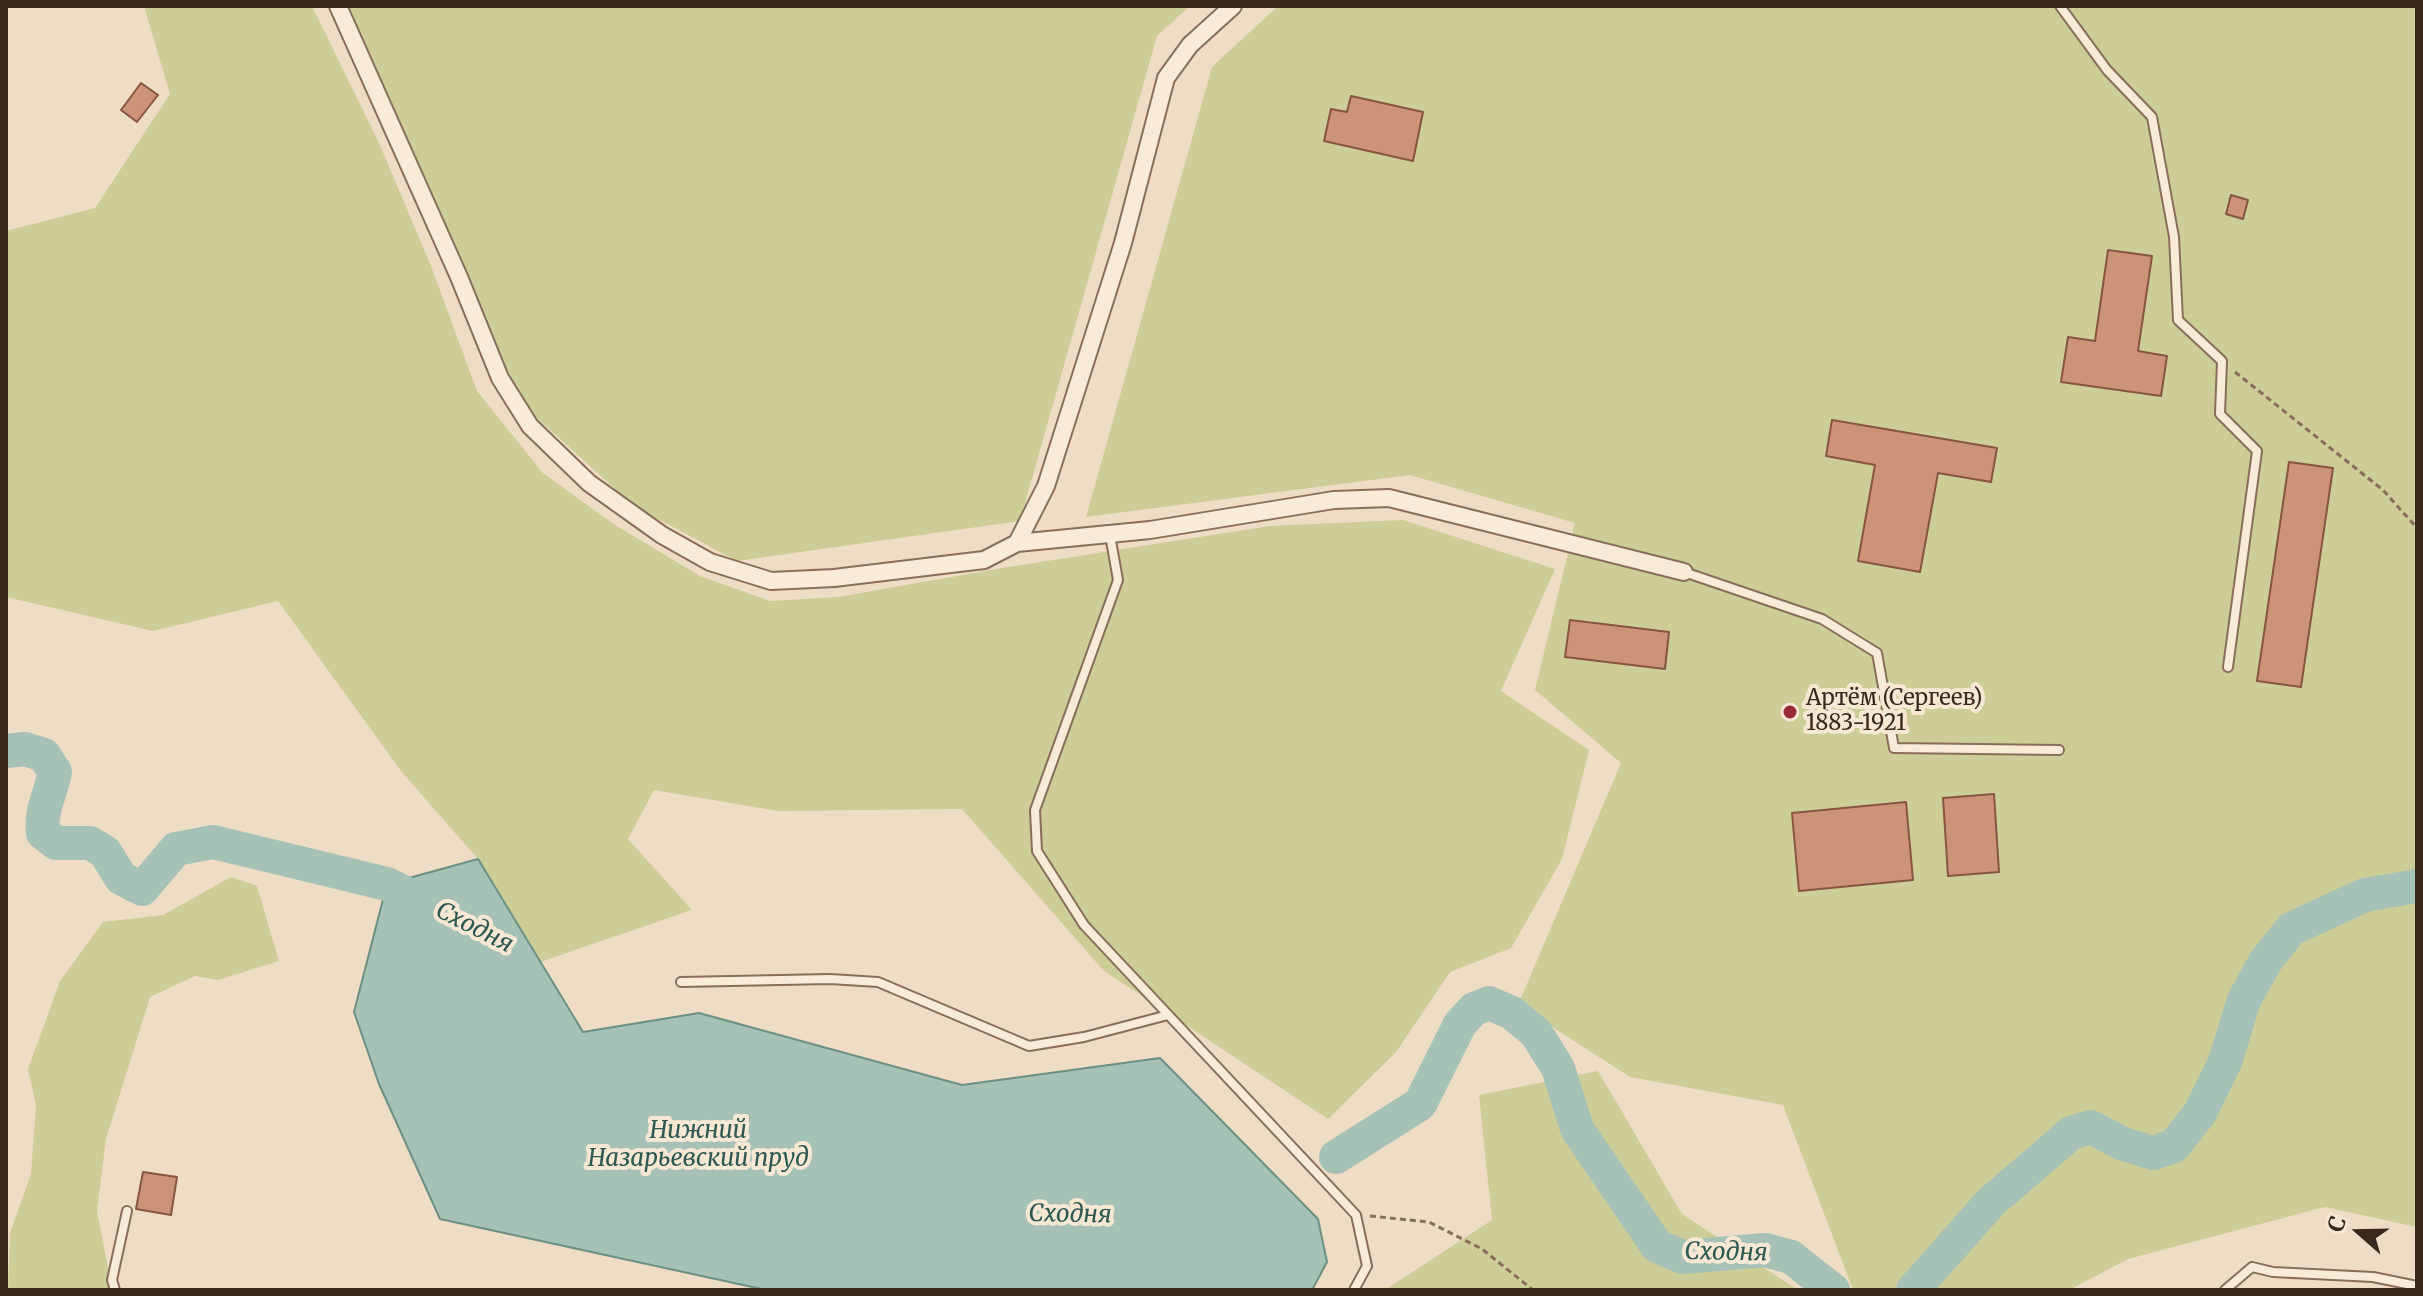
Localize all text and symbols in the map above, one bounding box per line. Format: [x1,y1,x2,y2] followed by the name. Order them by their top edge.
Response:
[1806,686,1982,738] place label: Артём (Сергеев) 1883-1921
[1781,703,1799,721] marker: Артём (Сергеев) 1883-1921
[430,896,518,960] water label: Сходня
[587,1117,809,1173] water label: Нижний Назарьевский пруд
[2319,1192,2399,1272] north arrow
[1028,1200,1112,1230] water label: Сходня
[2321,1212,2352,1235] text: С
[1684,1238,1768,1268] water label: Сходня

